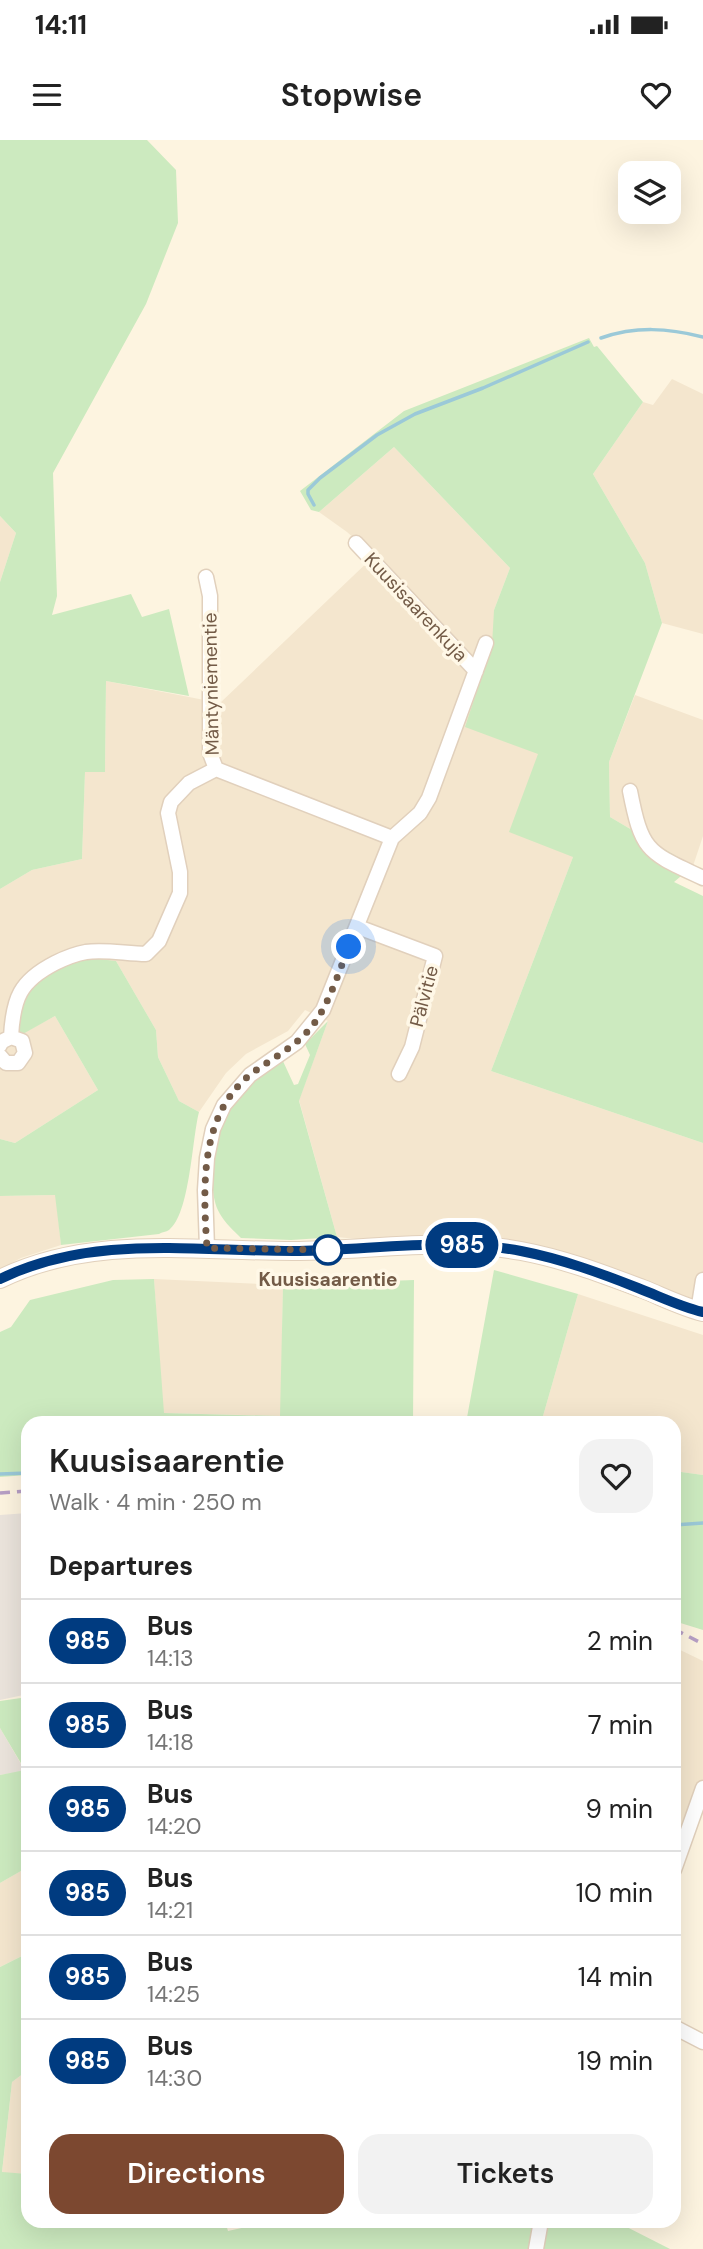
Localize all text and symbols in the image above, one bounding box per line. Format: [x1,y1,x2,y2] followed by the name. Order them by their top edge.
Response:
[35,8,87,42] text: 14:11
[281,74,422,116] text: Stopwise
[28,76,66,114] icon: menu
[637,76,675,114] icon: heart
[618,161,681,224] map controls
[618,161,681,224] button: layers
[359,547,473,667] street label: Kuusisaarenkuja
[197,612,225,756] street label: Mäntyniementie
[331,929,366,964] your location
[404,963,444,1029] street label: Pälvitie
[422,1222,502,1268] line badge: 985
[439,1229,485,1260] text: 985
[313,1235,343,1265] marker: Kuusisaarentie
[258,1267,398,1292] place label: Kuusisaarentie
[49,1439,285,1482] text: Kuusisaarentie
[579,1439,653,1513] button: heart
[49,1487,262,1517] text: Walk · 4 min · 250 m
[49,1549,193,1583] text: Departures
[147,1609,193,1643] text: Bus
[587,1624,653,1658] text: 2 min
[65,1625,110,1656] text: 985
[147,1643,194,1673] text: 14:13
[147,1693,193,1727] text: Bus
[588,1708,653,1742] text: 7 min
[65,1709,110,1740] text: 985
[147,1727,194,1757] text: 14:18
[147,1777,193,1811] text: Bus
[585,1792,653,1826] text: 9 min
[65,1793,110,1824] text: 985
[147,1811,202,1841] text: 14:20
[147,1861,193,1895] text: Bus
[576,1876,653,1910] text: 10 min
[65,1877,110,1908] text: 985
[147,1895,193,1925] text: 14:21
[147,1945,193,1979] text: Bus
[578,1960,653,1994] text: 14 min
[65,1961,110,1992] text: 985
[147,1979,200,2009] text: 14:25
[147,2029,193,2063] text: Bus
[577,2044,653,2078] text: 19 min
[65,2045,110,2076] text: 985
[147,2063,202,2093] text: 14:30
[49,2134,344,2214] button: Directions
[358,2134,653,2214] button: Tickets

